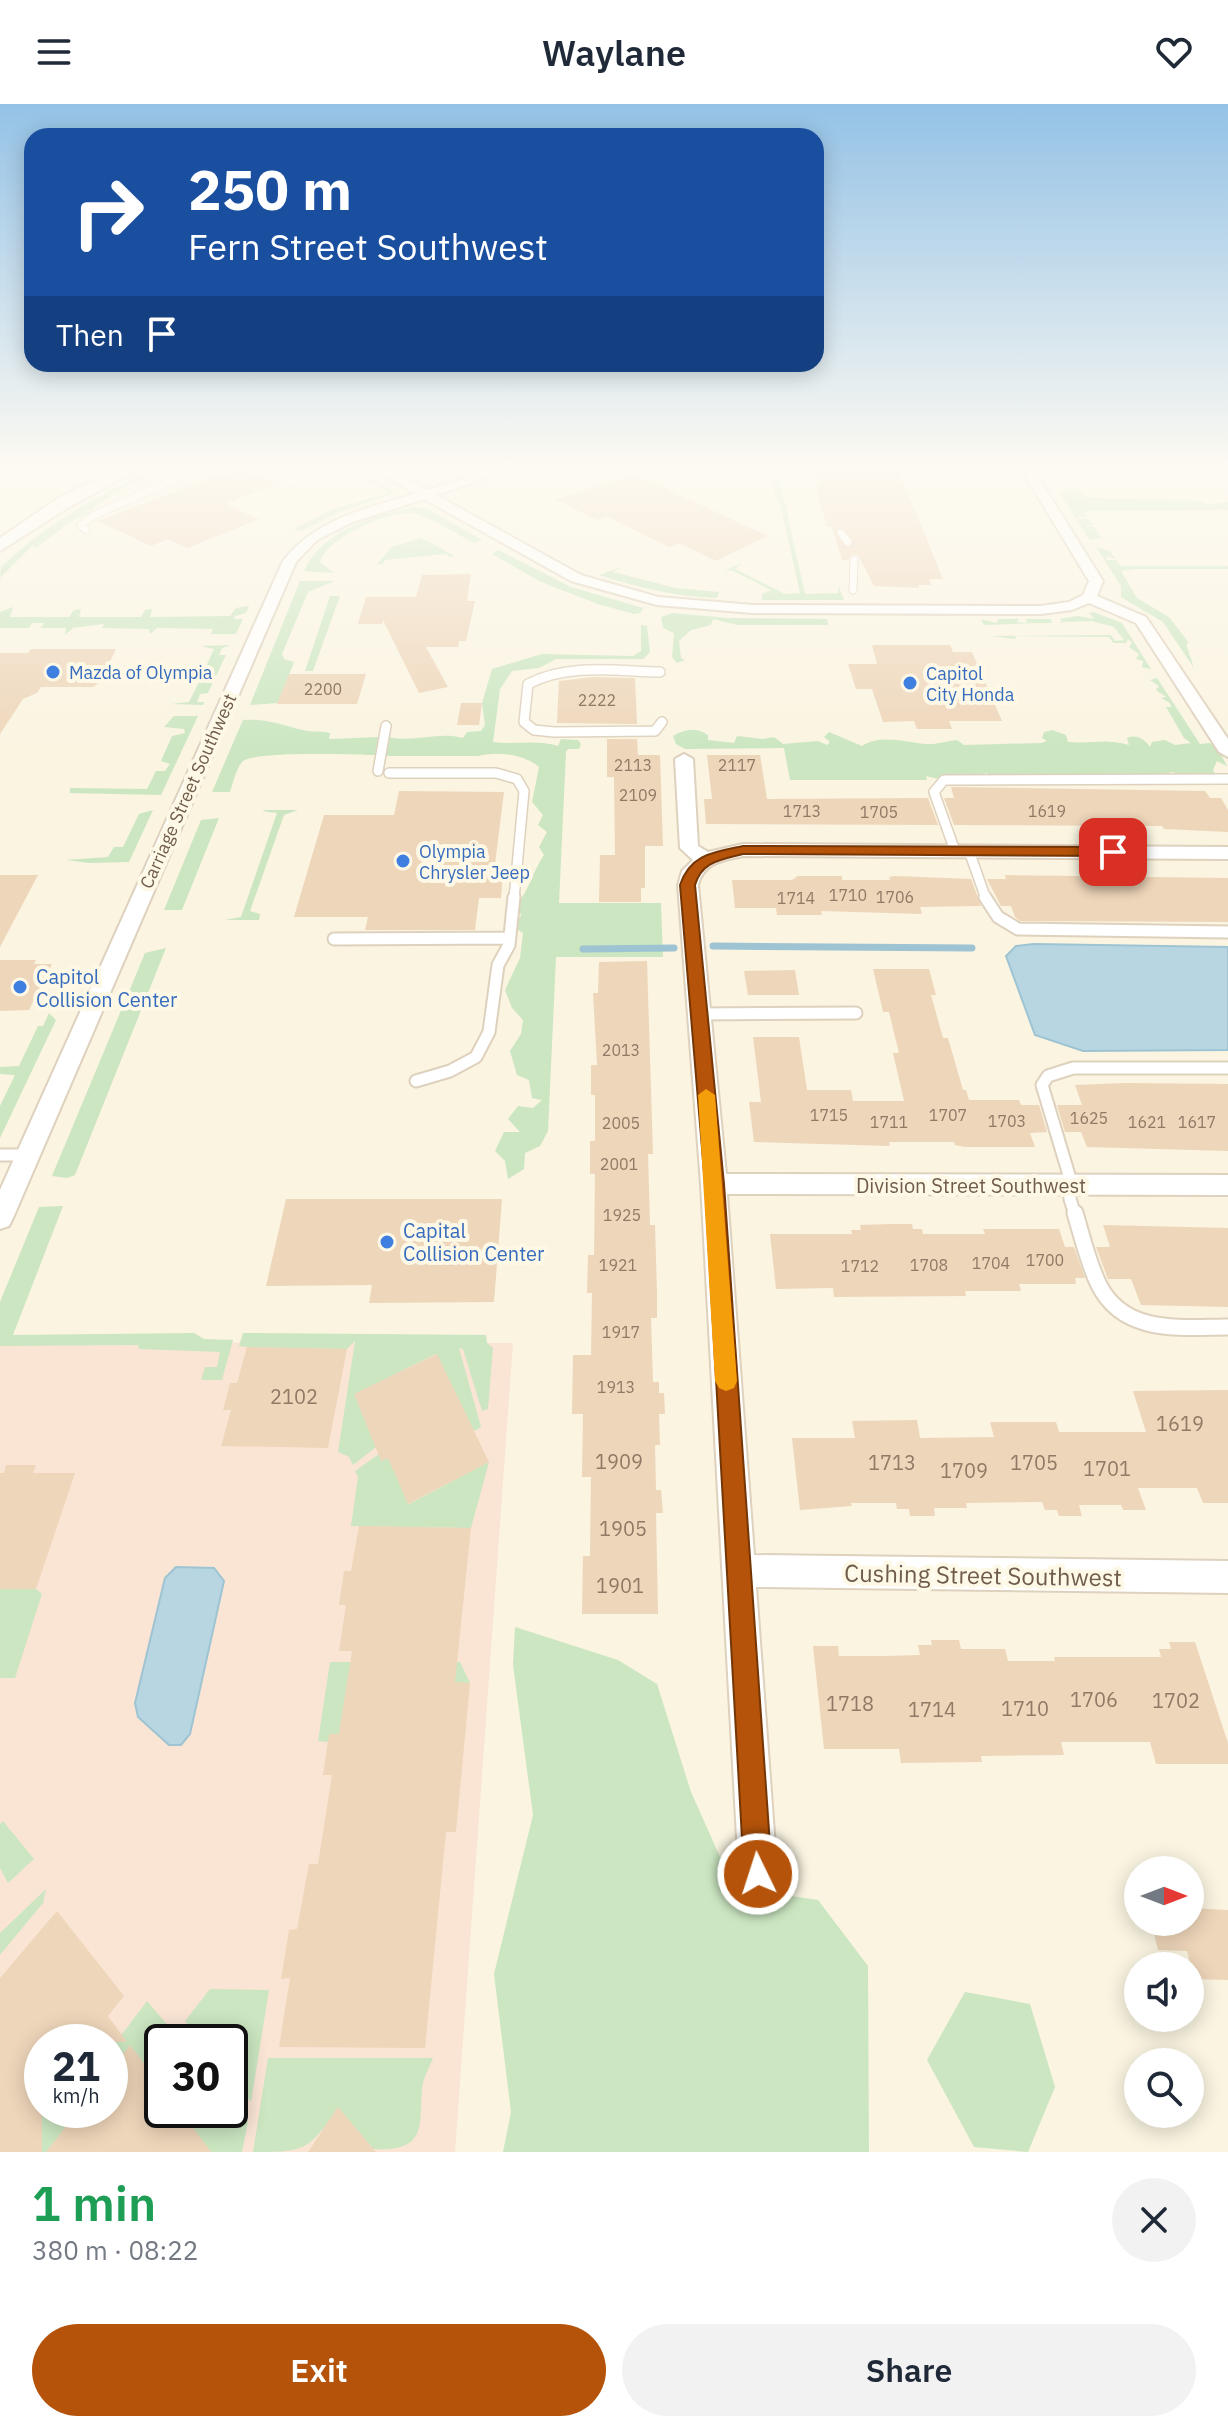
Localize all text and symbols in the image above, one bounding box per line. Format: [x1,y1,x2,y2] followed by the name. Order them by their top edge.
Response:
[542,29,686,76] text: Waylane
[32,30,76,74] icon: menu
[1152,30,1196,74] icon: heart
[188,153,352,225] text: 250 m
[56,160,160,264] icon: right
[188,223,548,270] text: Fern Street Southwest
[140,312,184,356] icon: arrive
[56,315,124,354] text: Then
[69,661,213,684] place label: Mazda of Olympia
[926,662,1015,706] place label: Capitol City Honda
[44,663,62,681] marker: Mazda of Olympia
[901,674,919,692] marker: Capitol City Honda
[304,679,342,699] house number: 2200
[135,690,241,892] street label: Carriage Street Southwest
[578,690,616,710] house number: 2222
[614,755,652,775] house number: 2113
[718,755,756,775] house number: 2117
[619,785,657,805] house number: 2109
[783,801,821,821] house number: 1713
[1028,801,1066,821] house number: 1619
[860,802,898,822] house number: 1705
[1079,818,1147,886] pin
[1091,830,1135,874] icon: arrive
[419,840,530,884] place label: Olympia Chrysler Jeep
[394,852,412,870] marker: Olympia Chrysler Jeep
[829,885,867,905] house number: 1710
[876,887,914,907] house number: 1706
[777,888,815,908] house number: 1714
[36,963,177,1013] place label: Capitol Collision Center
[11,978,29,996] marker: Capitol Collision Center
[602,1040,640,1060] house number: 2013
[810,1105,848,1125] house number: 1715
[929,1105,967,1125] house number: 1707
[1070,1108,1108,1128] house number: 1625
[988,1111,1026,1131] house number: 1703
[870,1112,908,1132] house number: 1711
[1128,1112,1166,1132] house number: 1621
[1178,1112,1216,1132] house number: 1617
[602,1113,640,1133] house number: 2005
[600,1154,638,1174] house number: 2001
[856,1172,1086,1199] street label: Division Street Southwest
[603,1205,641,1225] house number: 1925
[403,1217,544,1267] place label: Capital Collision Center
[378,1233,396,1251] marker: Capital Collision Center
[1026,1250,1064,1270] house number: 1700
[972,1253,1010,1273] house number: 1704
[599,1255,637,1275] house number: 1921
[910,1255,948,1275] house number: 1708
[841,1256,879,1276] house number: 1712
[602,1322,640,1342] house number: 1917
[597,1377,635,1397] house number: 1913
[270,1383,318,1410] house number: 2102
[1156,1410,1204,1437] house number: 1619
[595,1448,643,1475] house number: 1909
[868,1449,916,1476] house number: 1713
[1010,1449,1058,1476] house number: 1705
[1083,1455,1131,1482] house number: 1701
[940,1457,988,1484] house number: 1709
[599,1515,647,1542] house number: 1905
[844,1557,1122,1593] street label: Cushing Street Southwest
[596,1572,644,1599] house number: 1901
[1070,1686,1118,1713] house number: 1706
[1152,1687,1200,1714] house number: 1702
[826,1690,874,1717] house number: 1718
[1001,1695,1049,1722] house number: 1710
[908,1696,956,1723] house number: 1714
[716,1832,800,1916] position arrow
[1124,1856,1204,1936] north arrow
[1124,1856,1204,2128] map controls
[1124,1952,1204,2032] button: sound
[144,2024,248,2128] speed limit sign: 30
[52,2040,100,2092] text: 21
[1124,2048,1204,2128] button: search
[52,2082,100,2109] text: km/h
[32,2172,156,2234] text: 1 min
[1112,2178,1196,2262] button: close
[32,2233,198,2267] text: 380 m · 08:22
[32,2324,606,2416] button: Exit
[622,2324,1196,2416] button: Share

